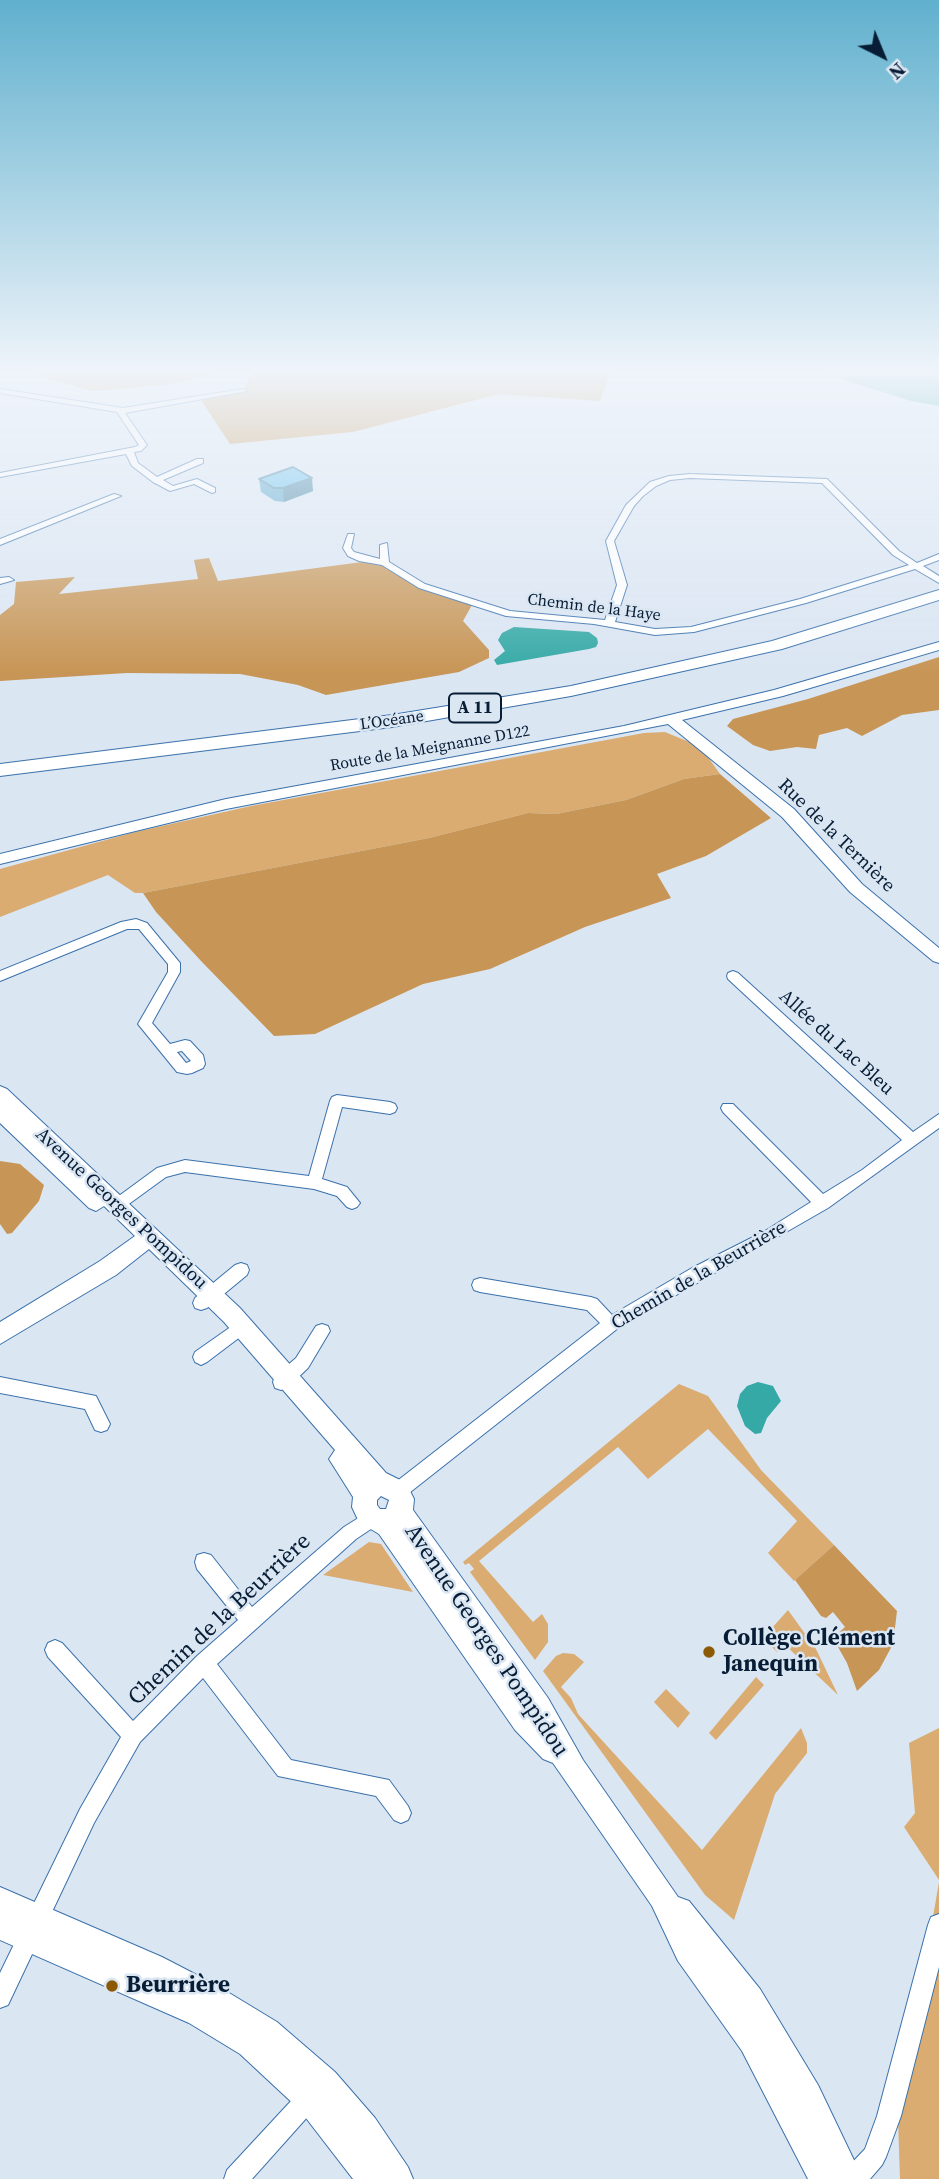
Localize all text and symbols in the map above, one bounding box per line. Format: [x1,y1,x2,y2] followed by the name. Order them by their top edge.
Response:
[848,21,918,91] north arrow
[883,57,911,86] text: N
[526,590,662,626] street label: Chemin de la Haye
[449,694,501,722] road number: A 11
[359,707,425,735] street label: L’Océane
[329,722,531,776] street label: Route de la Meignanne D122
[773,774,899,898] street label: Rue de la Ternière
[774,985,898,1101] street label: Allée du Lac Bleu
[30,1123,212,1295] street label: Avenue Georges Pompidou
[608,1217,790,1335] street label: Chemin de la Beurrière
[398,1520,574,1762] street label: Avenue Georges Pompidou
[123,1528,317,1712] street label: Chemin de la Beurrière
[723,1625,895,1679] place label: Collège Clément Janequin
[701,1644,717,1660] marker: Collège Clément Janequin
[126,1972,230,2000] place label: Beurrière
[104,1978,120,1994] marker: Beurrière

